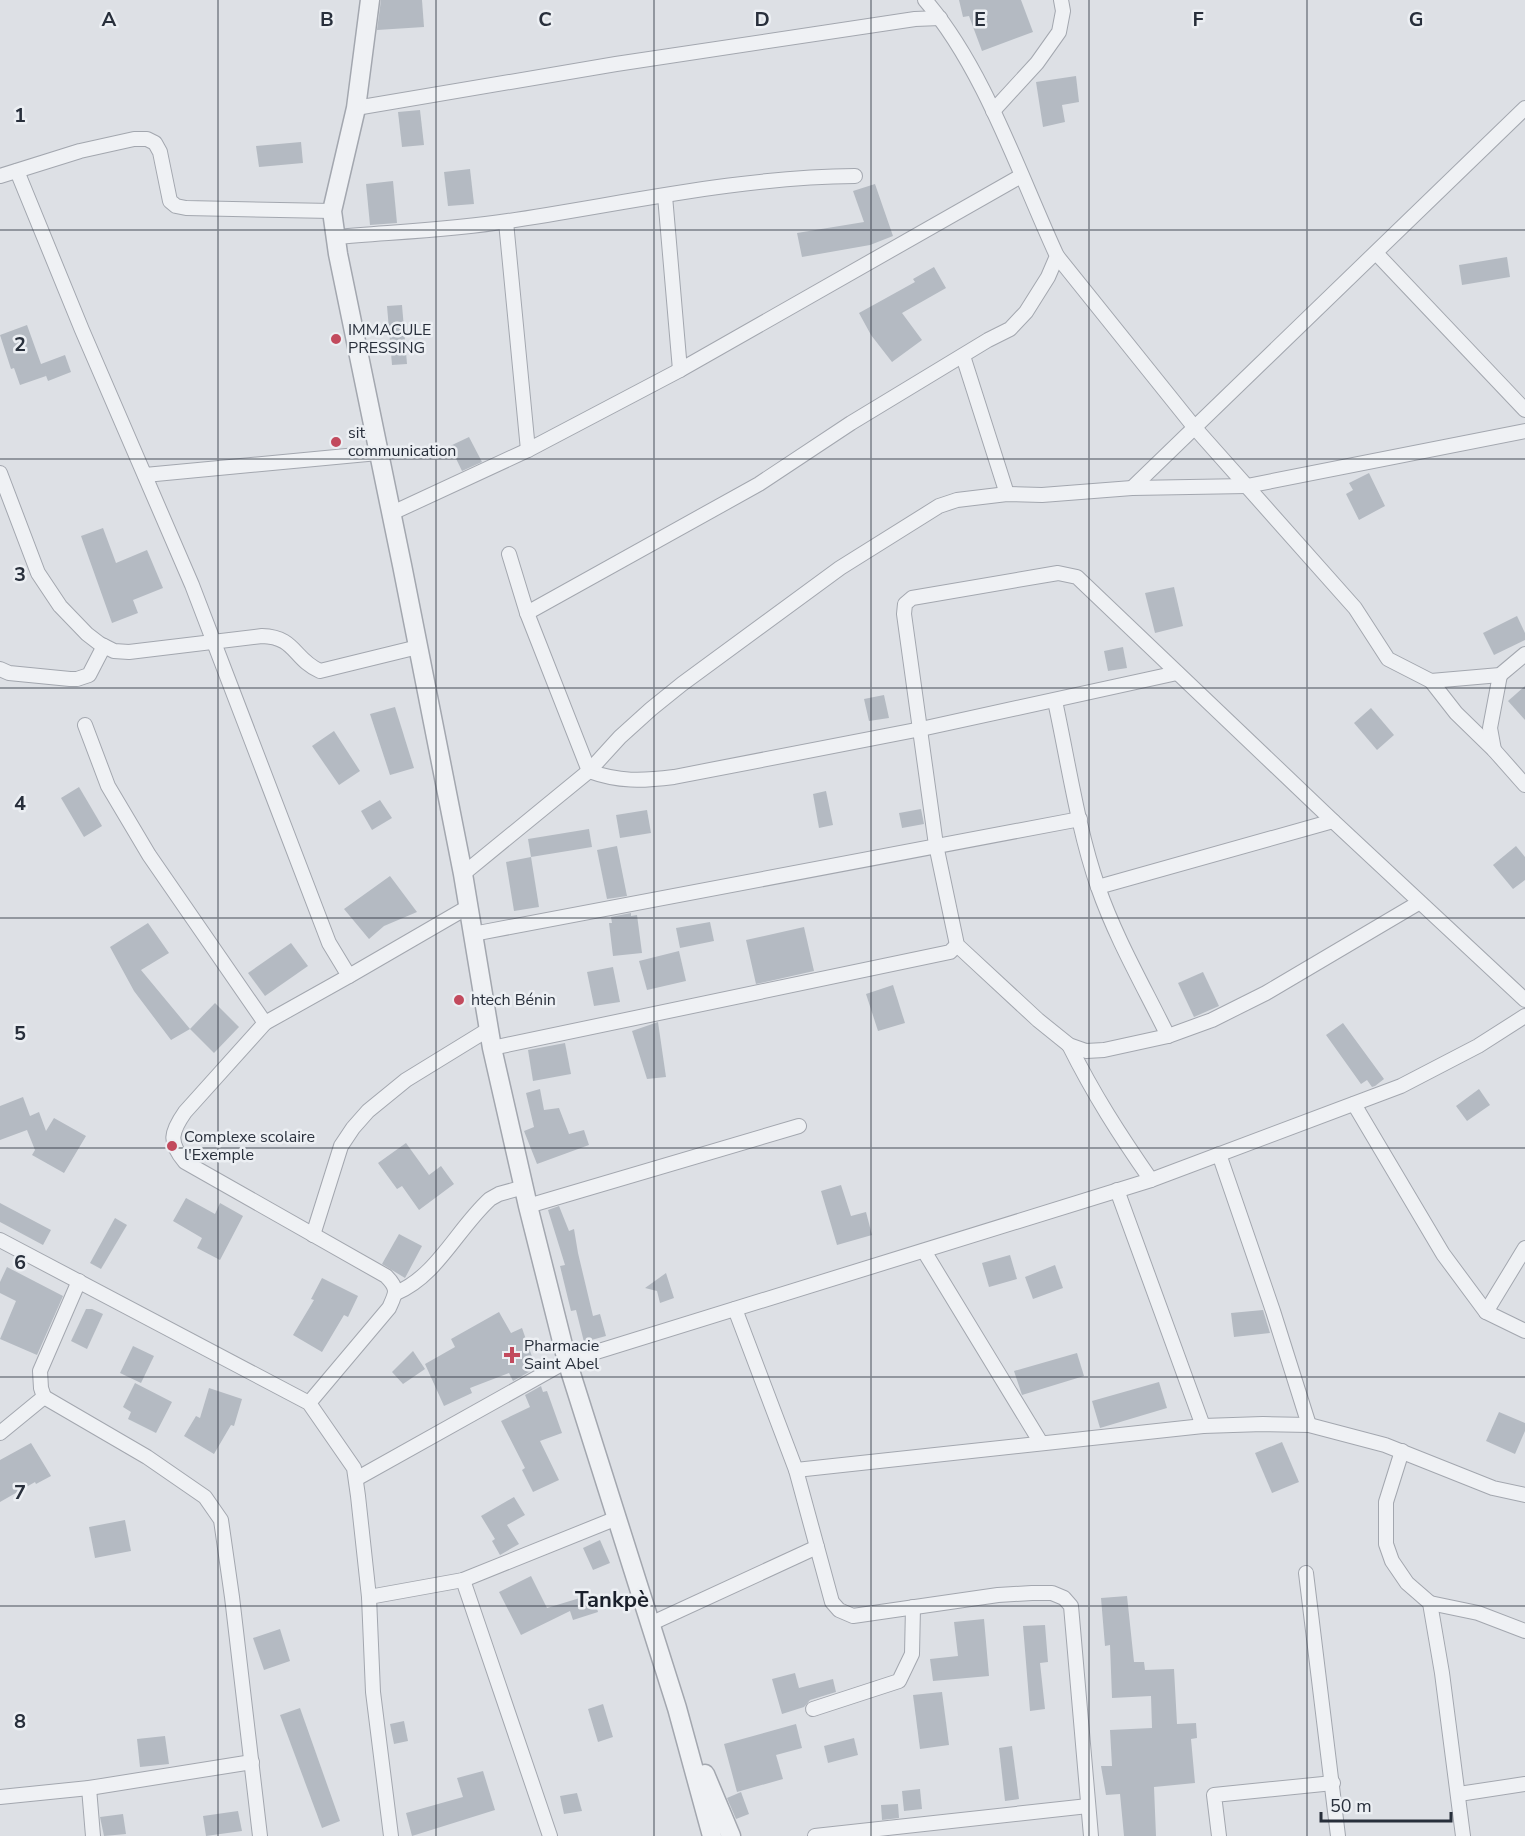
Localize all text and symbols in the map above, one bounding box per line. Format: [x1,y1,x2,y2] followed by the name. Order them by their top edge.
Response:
[102,6,117,33] text: A
[320,6,334,33] text: B
[538,6,552,33] text: C
[754,6,770,33] text: D
[974,6,986,33] text: E
[1192,6,1204,33] text: F
[1409,6,1423,33] text: G
[14,102,26,129] text: 1
[348,319,431,359] place label: IMMACULE PRESSING
[14,331,26,358] text: 2
[329,332,343,346] marker: IMMACULE PRESSING
[348,422,456,462] place label: sit communication
[329,435,343,449] marker: sit communication
[14,561,26,588] text: 3
[14,790,26,817] text: 4
[471,989,556,1011] place label: htech Bénin
[452,993,466,1007] marker: htech Bénin
[14,1020,26,1047] text: 5
[184,1126,315,1166] place label: Complexe scolaire l'Exemple
[165,1139,179,1153] marker: Complexe scolaire l'Exemple
[14,1249,26,1276] text: 6
[524,1335,599,1375] place label: Pharmacie Saint Abel
[505,1348,519,1362] marker: Pharmacie Saint Abel
[14,1479,26,1506] text: 7
[575,1585,649,1615] district label: Tankpè
[14,1708,26,1735] text: 8
[1321,1785,1452,1823] scale bar
[1330,1794,1372,1818] text: 50 m

